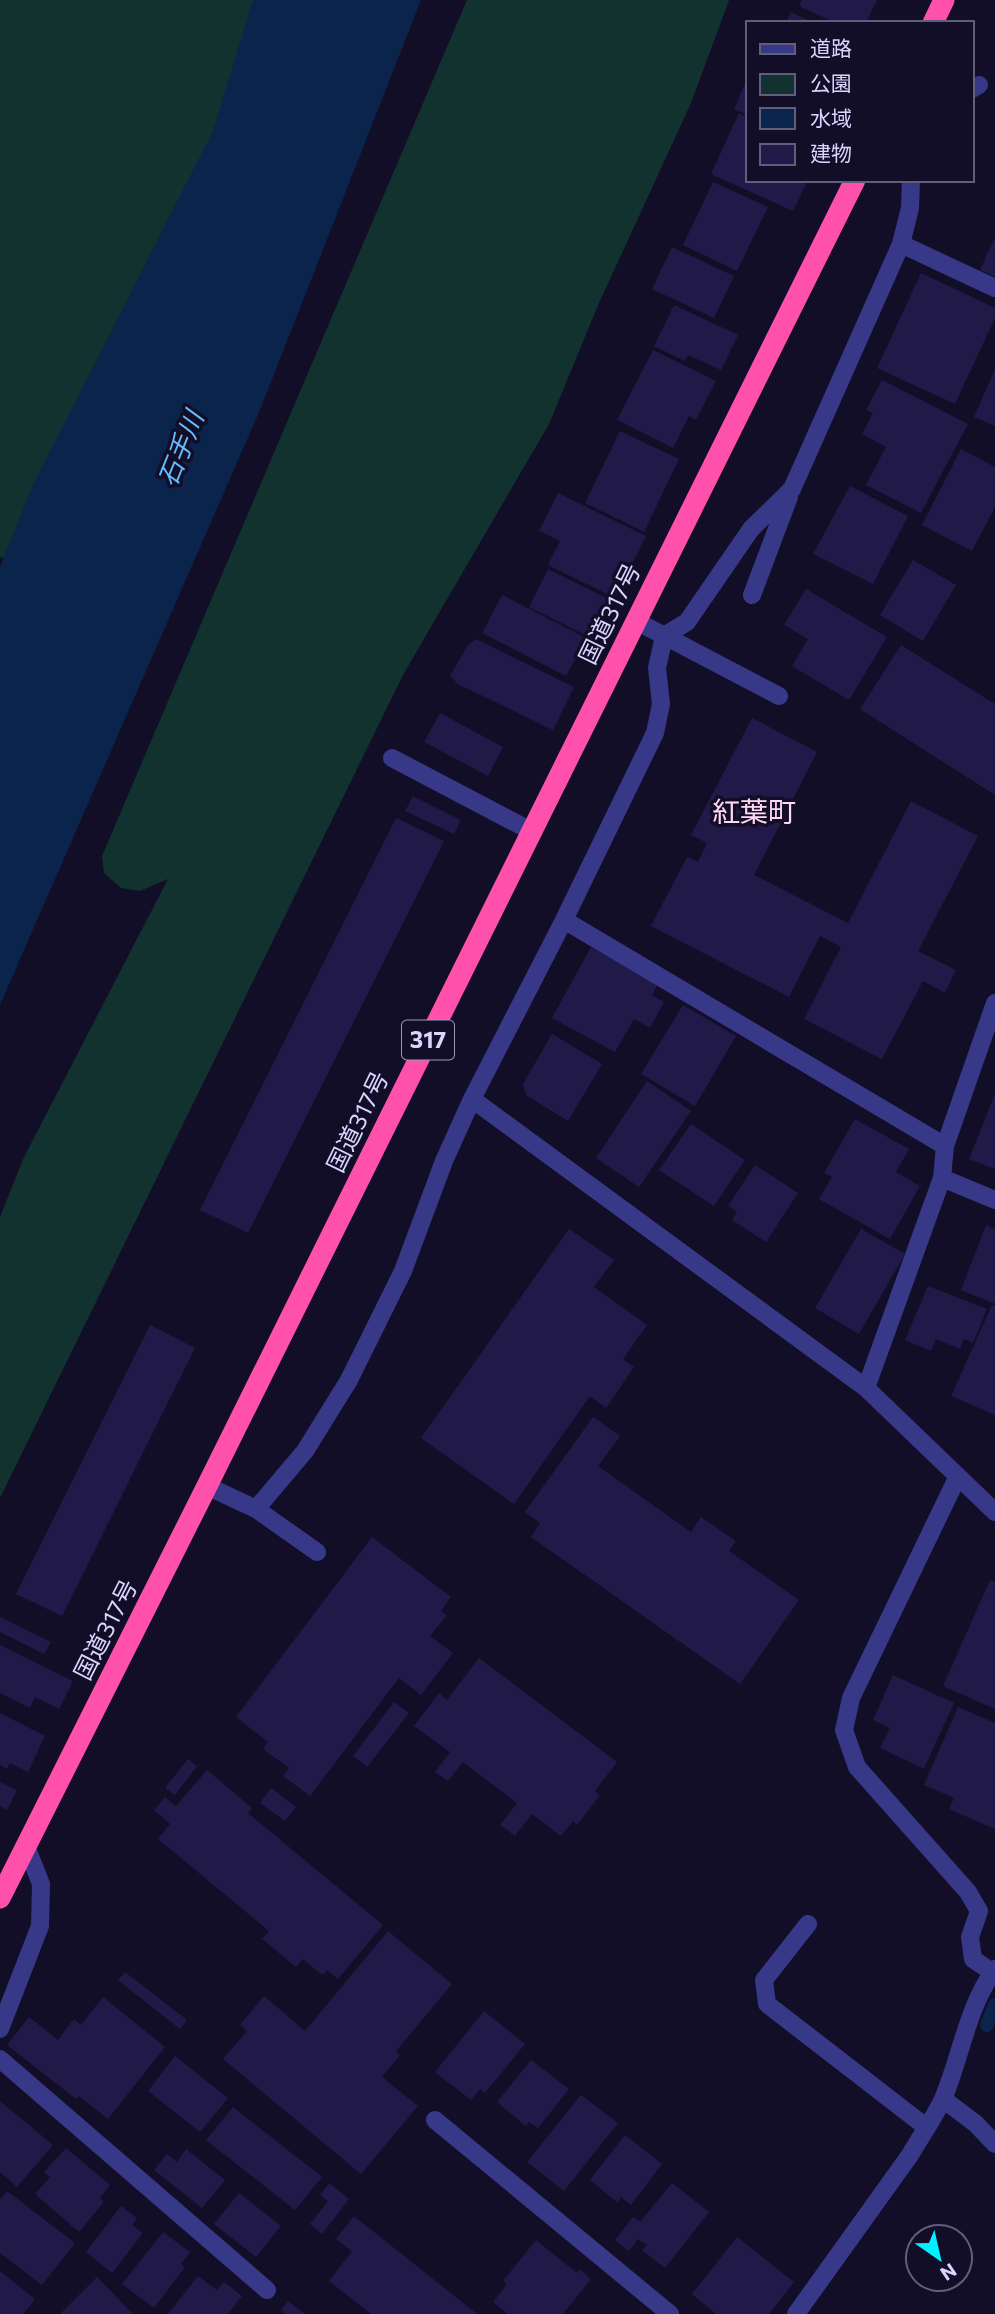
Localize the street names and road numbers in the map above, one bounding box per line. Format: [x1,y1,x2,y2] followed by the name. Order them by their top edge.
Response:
[572,558,645,669] street label: 国道317号
[402,1021,454,1060] road number: 317
[320,1066,393,1177] street label: 国道317号
[67,1574,142,1684] street label: 国道317号

